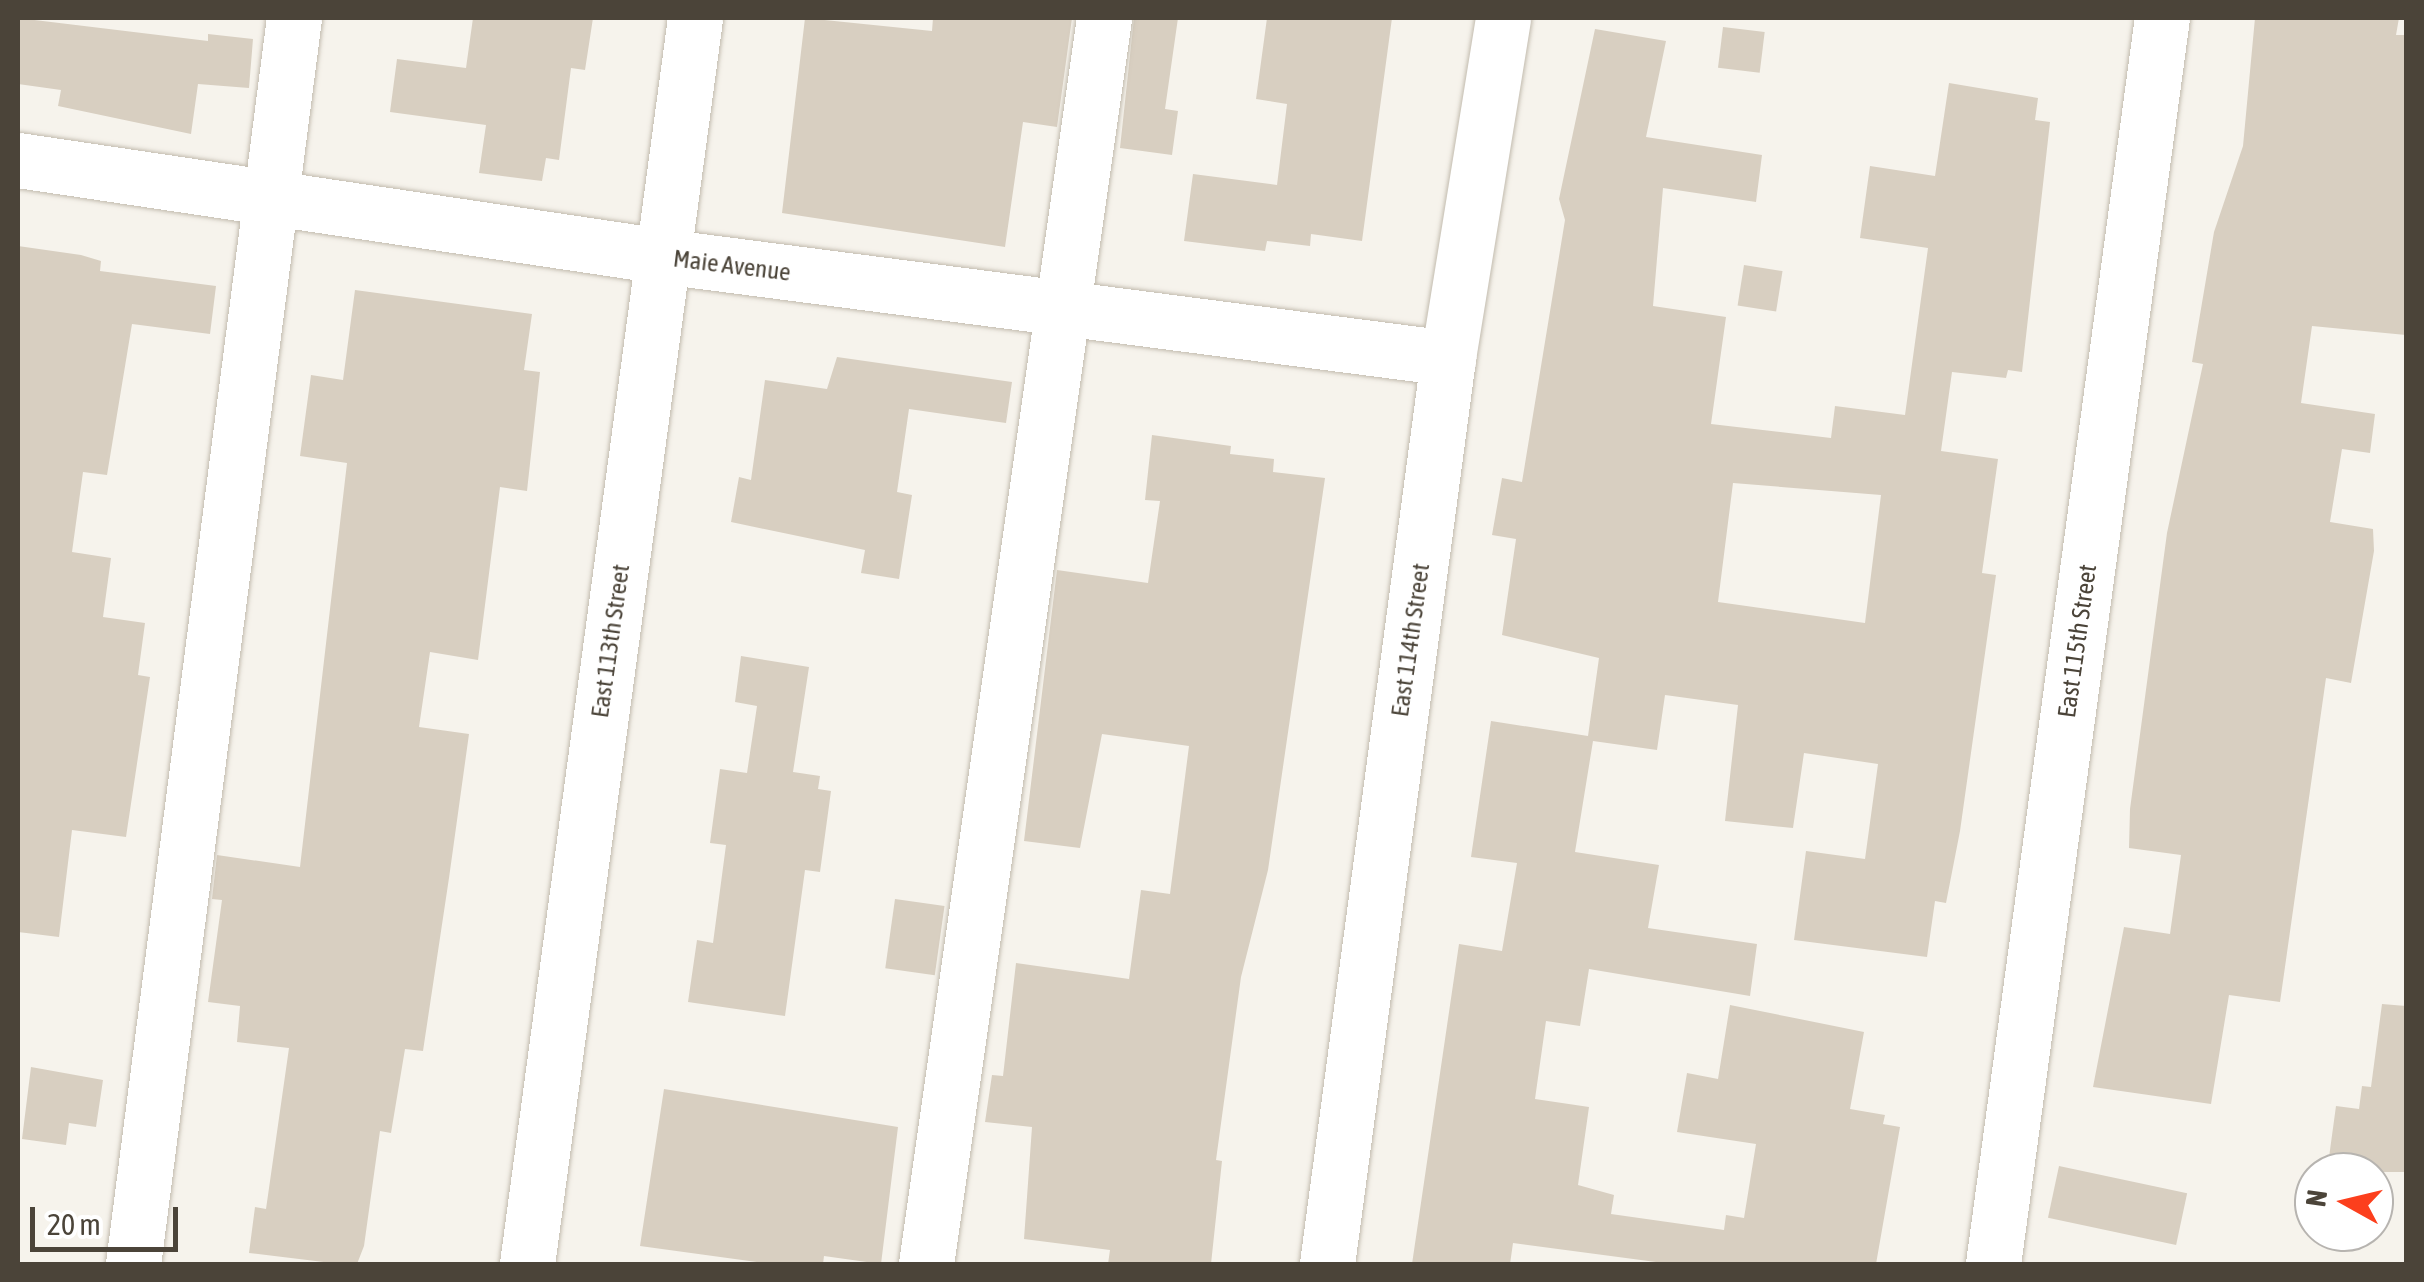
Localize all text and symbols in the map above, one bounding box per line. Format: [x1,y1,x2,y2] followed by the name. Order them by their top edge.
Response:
[672,243,792,287] street label: Maie Avenue
[1384,561,1436,719] street label: East 114th Street
[584,562,636,720] street label: East 113th Street
[2051,562,2103,720] street label: East 115th Street
[2294,1152,2394,1252] north arrow
[35,1187,182,1249] scale bar
[2299,1188,2333,1209] text: N
[47,1207,101,1241] text: 20 m

